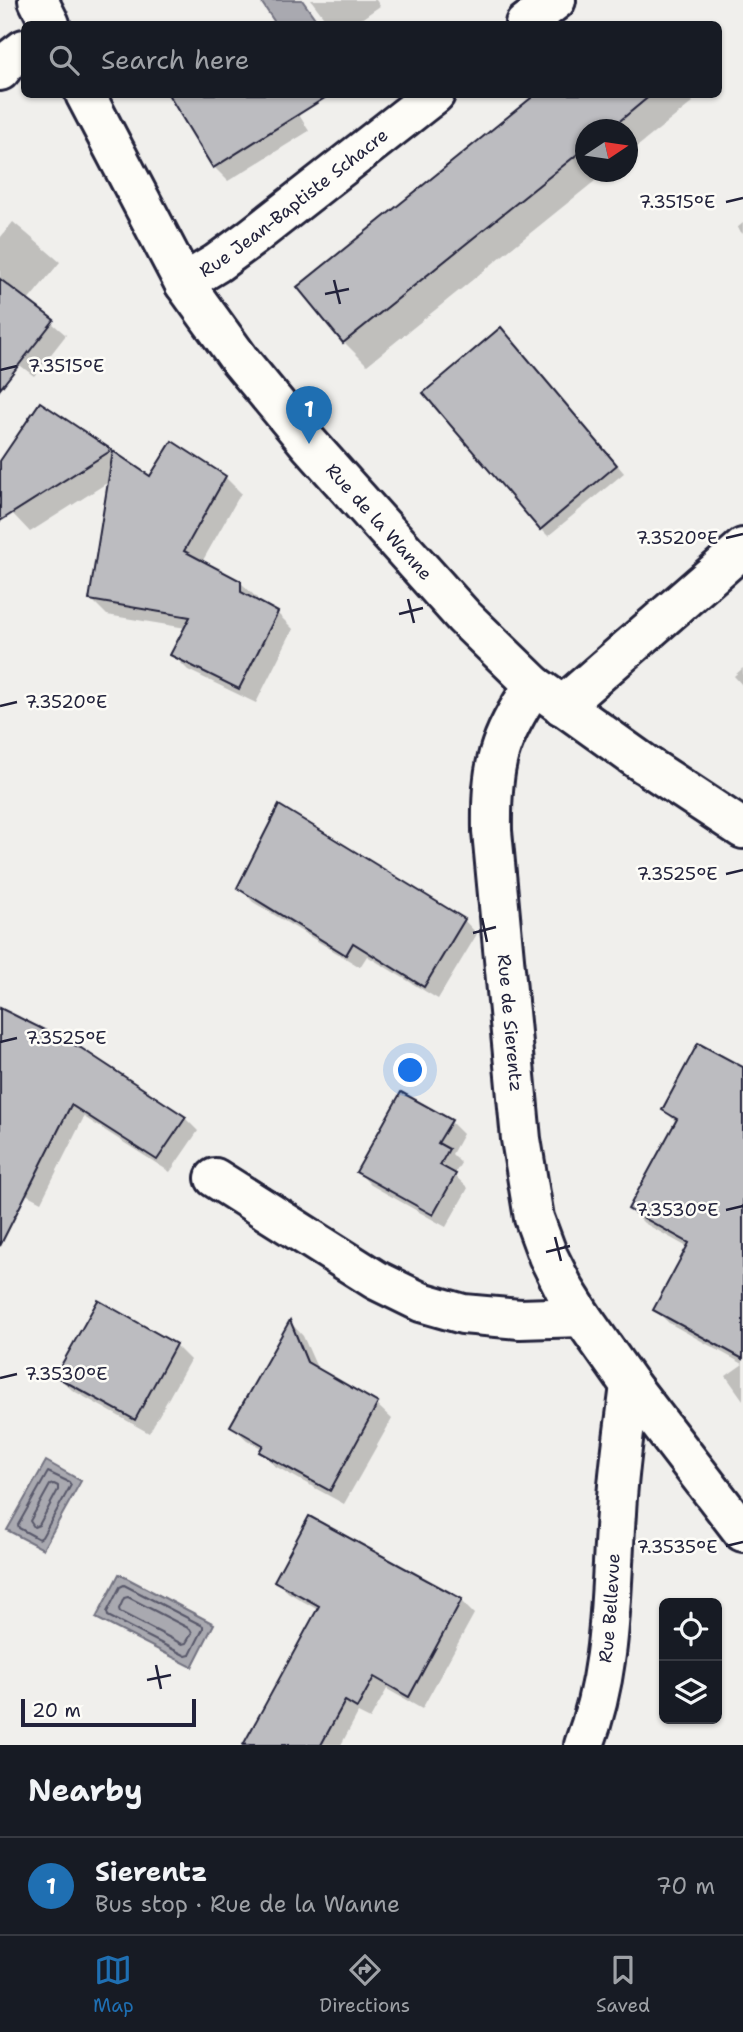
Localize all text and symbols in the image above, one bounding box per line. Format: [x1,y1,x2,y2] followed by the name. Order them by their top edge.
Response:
[21,21,722,98] search box
[45,41,83,79] icon: search
[101,42,250,77] text: Search here
[575,119,638,182] north arrow
[195,123,393,283] street label: Rue Jean-Baptiste Schacre
[639,190,715,214] text: 7.3515°E
[28,354,104,378] text: 7.3515°E
[286,386,332,444] pin: 1
[320,459,437,585] street label: Rue de la Wanne
[636,526,718,550] text: 7.3520°E
[25,690,107,714] text: 7.3520°E
[636,862,718,886] text: 7.3525°E
[492,953,528,1093] street label: Rue de Sierentz
[25,1026,107,1050] text: 7.3525°E
[393,1053,427,1087] your location
[636,1198,718,1222] text: 7.3530°E
[25,1362,107,1386] text: 7.3530°E
[636,1535,718,1559] text: 7.3535°E
[593,1553,626,1664] street label: Rue Bellevue
[659,1598,722,1724] map controls
[659,1598,722,1661] button: locate
[659,1661,722,1724] button: layers
[21,1696,196,1728] scale bar
[32,1698,81,1723] text: 20 m
[28,1770,143,1811] text: Nearby
[95,1854,207,1889] text: Sierentz
[46,1871,56,1901] text: 1
[656,1871,715,1901] text: 70 m
[95,1889,400,1919] text: Bus stop · Rue de la Wanne
[93,1951,134,2018] tab: Map
[320,1951,410,2018] tab: Directions
[596,1951,650,2018] tab: Saved

